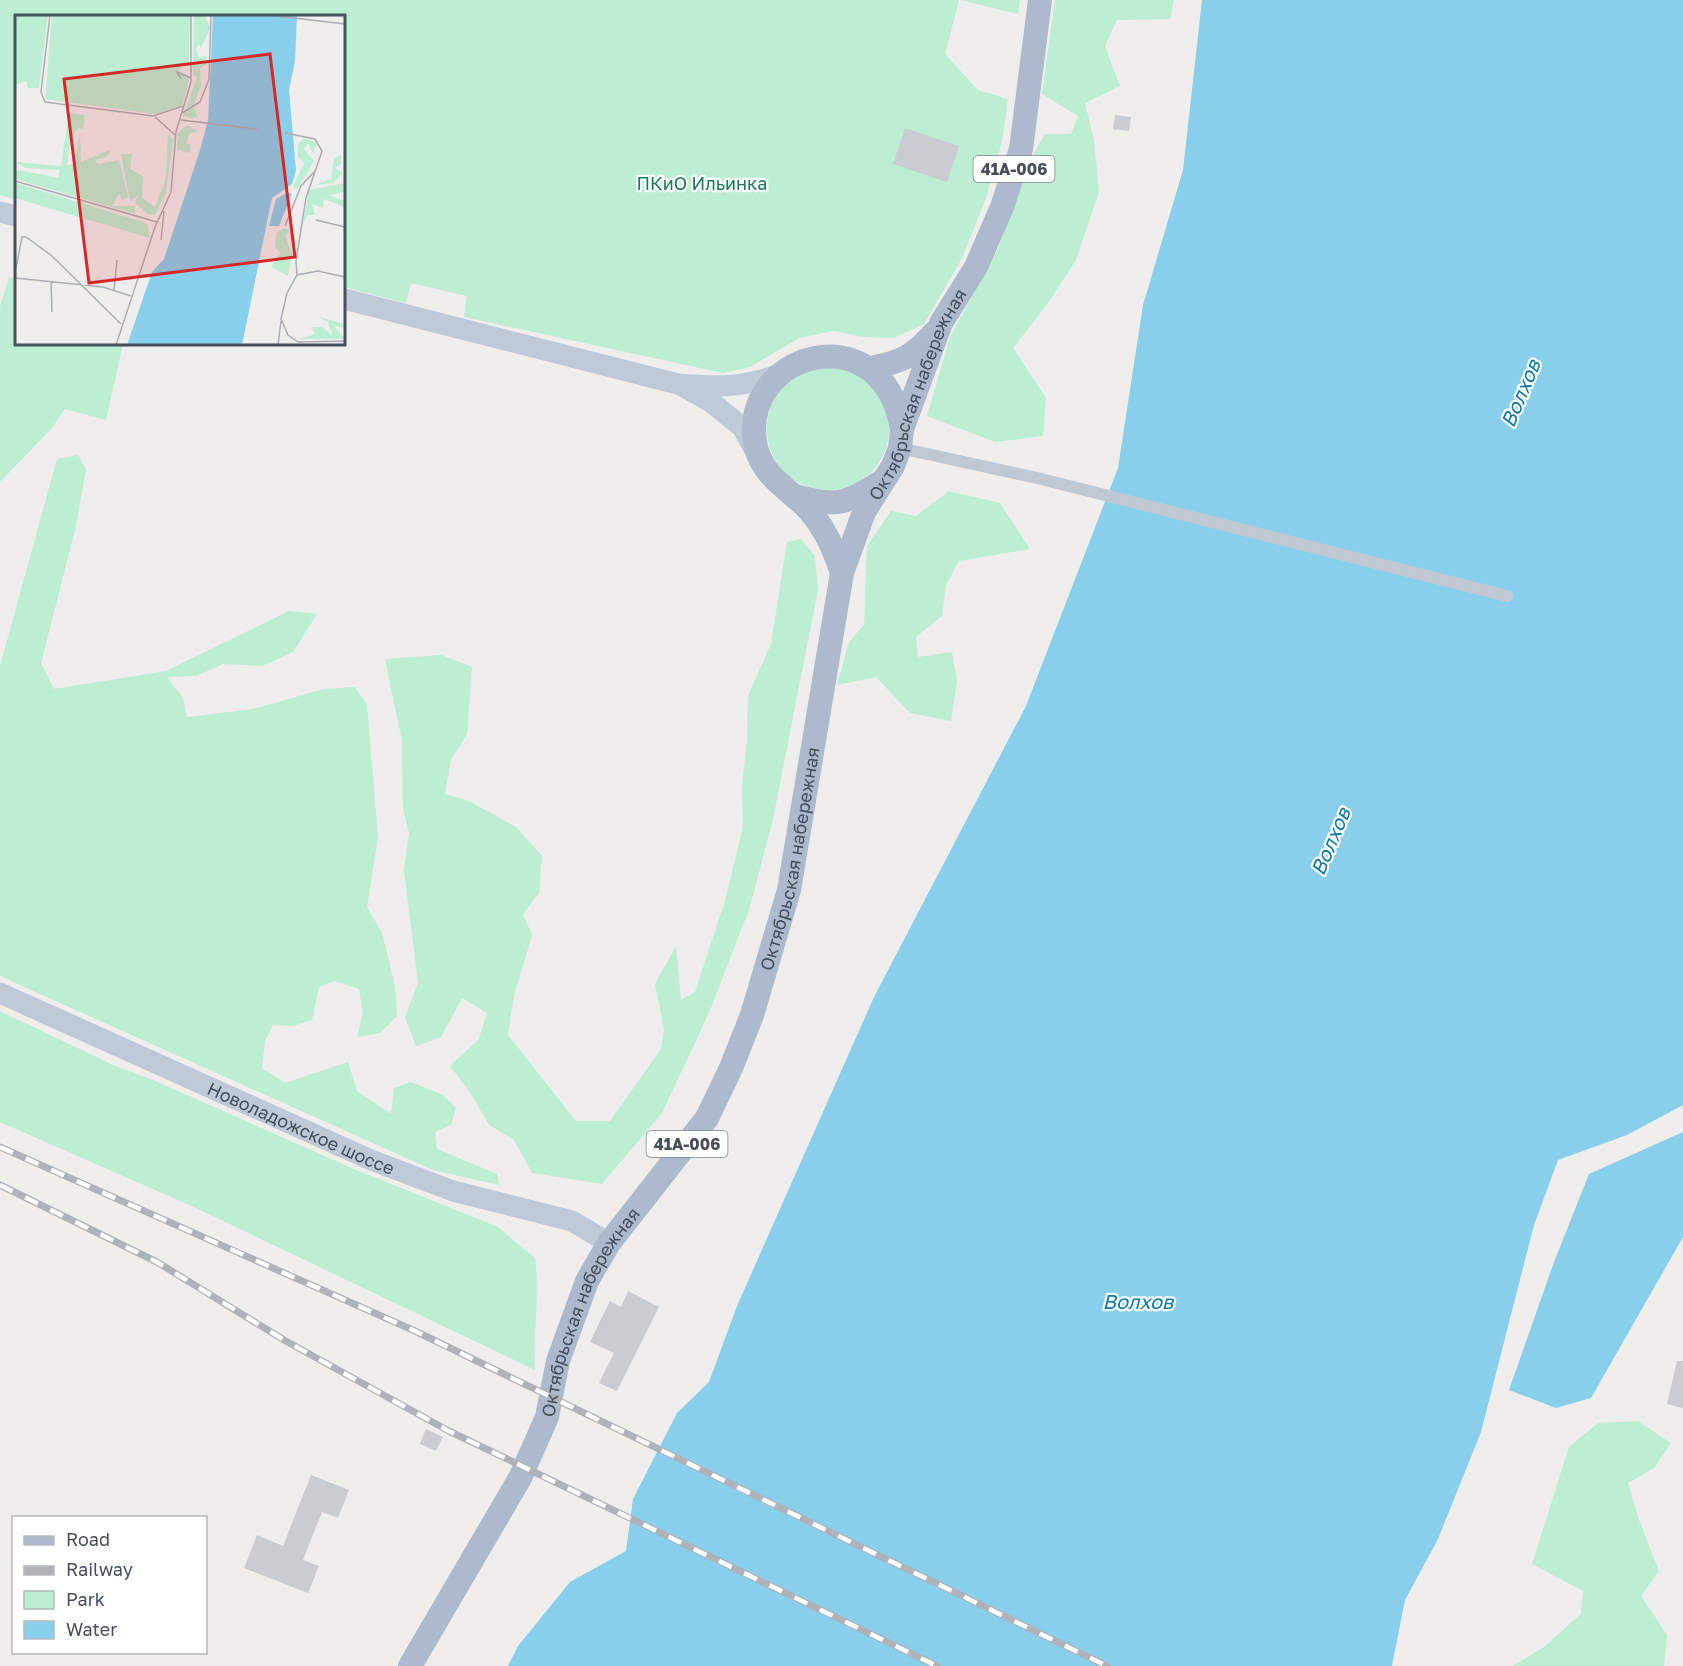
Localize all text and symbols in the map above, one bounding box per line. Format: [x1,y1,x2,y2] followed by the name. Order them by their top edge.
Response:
[15,15,345,345] inset map
[974,156,1054,182] road number: 41А-006
[637,172,767,194] park label: ПКиО Ильинка
[863,284,971,504] street label: Октябрьская набережная
[1495,354,1546,430] water label: Волхов
[755,745,824,973] street label: Октябрьская набережная
[1305,802,1356,878] water label: Волхов
[204,1077,398,1179] street label: Новоладожское шоссе
[646,1131,728,1157] road number: 41А-006
[536,1203,644,1419] street label: Октябрьская набережная
[1103,1289,1175,1313] water label: Волхов
[12,1516,207,1654] legend
[66,1528,110,1550] text: Road
[66,1558,133,1580] text: Railway
[66,1588,105,1610] text: Park
[66,1618,117,1640] text: Water

